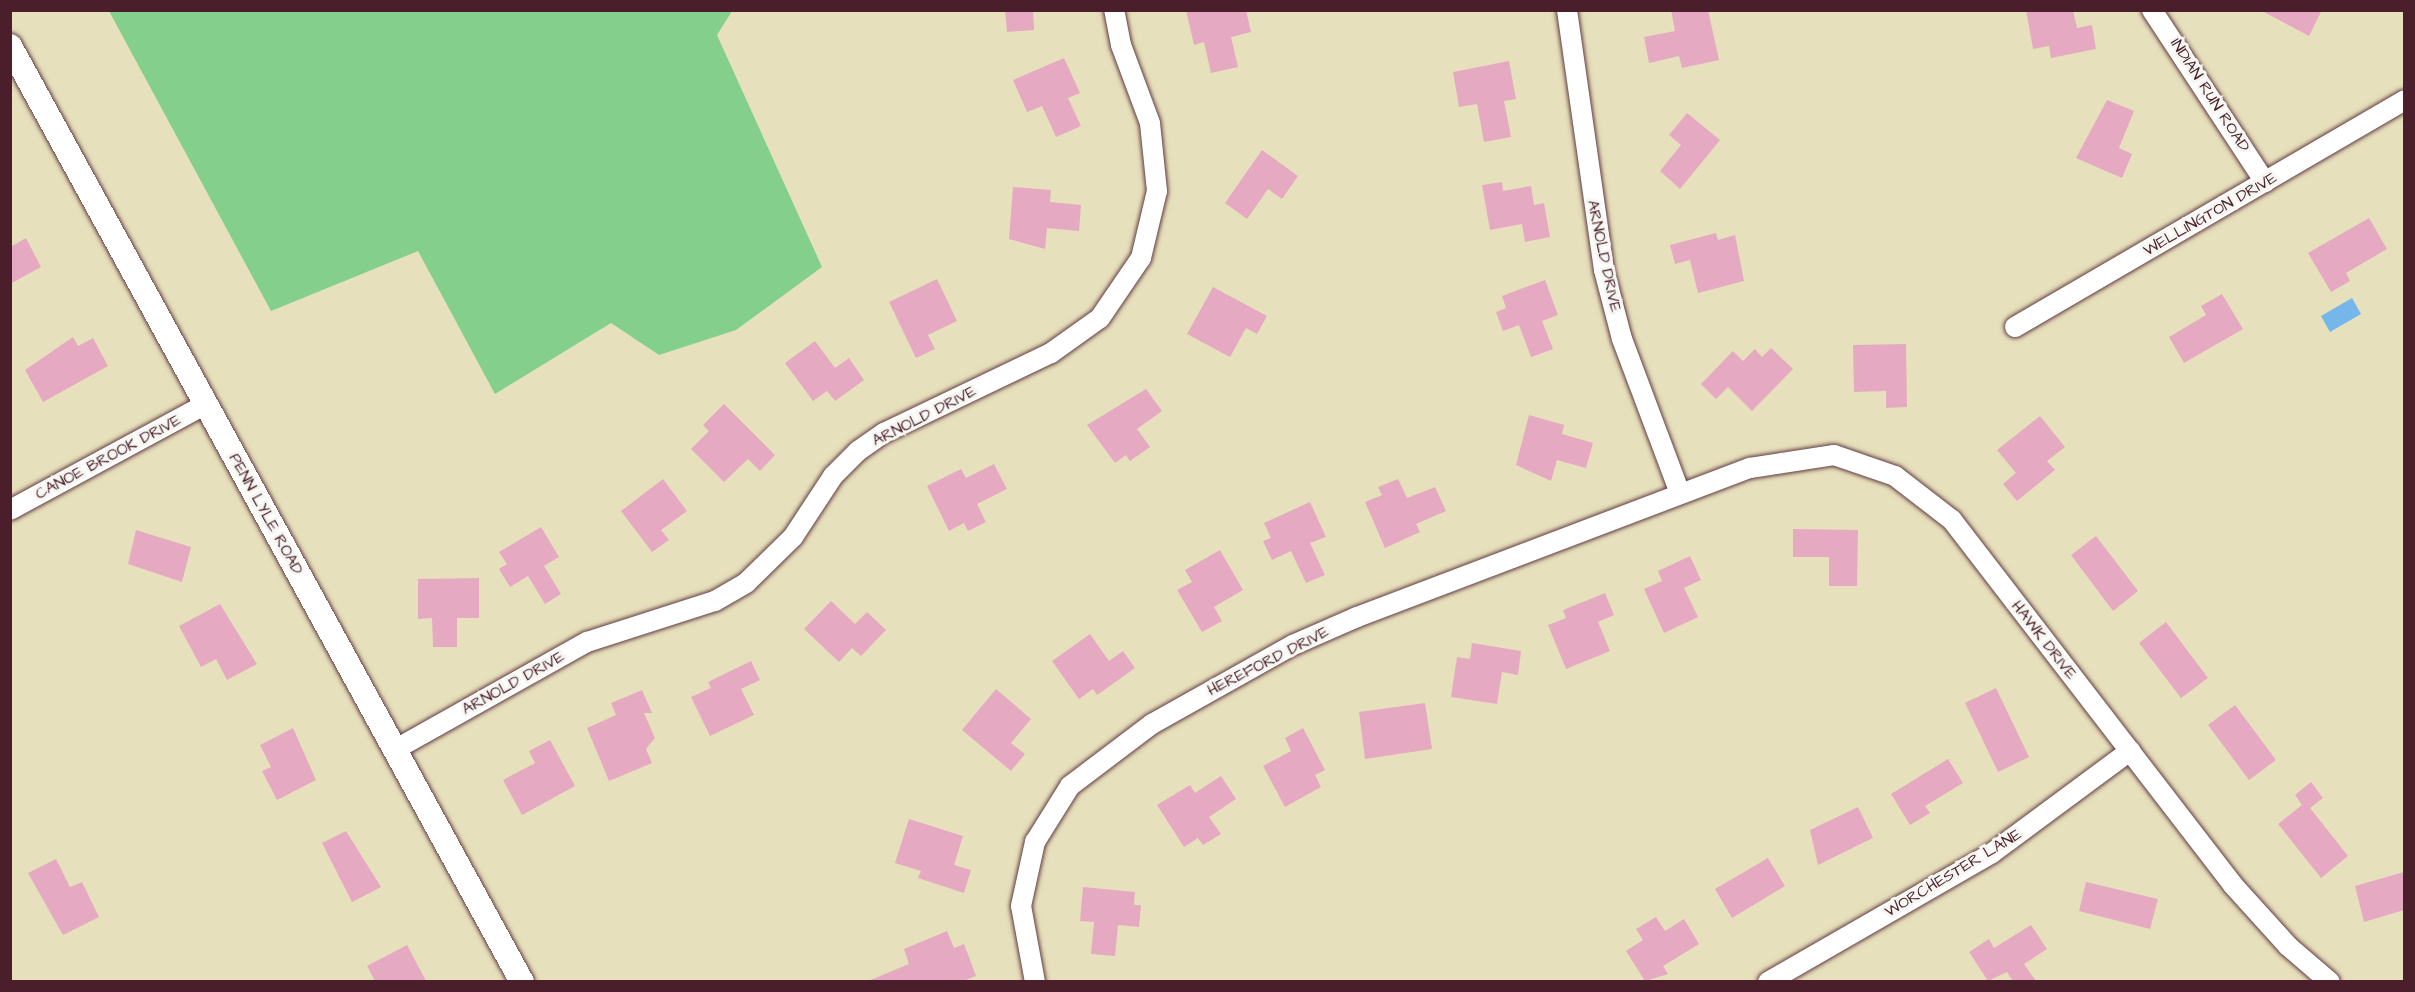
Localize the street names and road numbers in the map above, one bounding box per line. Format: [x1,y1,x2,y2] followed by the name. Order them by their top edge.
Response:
[2166,35,2254,155] street label: INDIAN RUN ROAD
[2140,168,2280,260] street label: WELLINGTON DRIVE
[1583,198,1625,314] street label: ARNOLD DRIVE
[869,382,979,450] street label: ARNOLD DRIVE
[32,410,184,504] street label: CANOE BROOK DRIVE
[225,450,307,578] street label: PENN LYLE ROAD
[2007,597,2081,683] street label: HAWK DRIVE
[1204,622,1332,700] street label: HEREFORD DRIVE
[459,647,567,719] street label: ARNOLD DRIVE
[1881,825,2025,921] street label: WORCHESTER LANE

